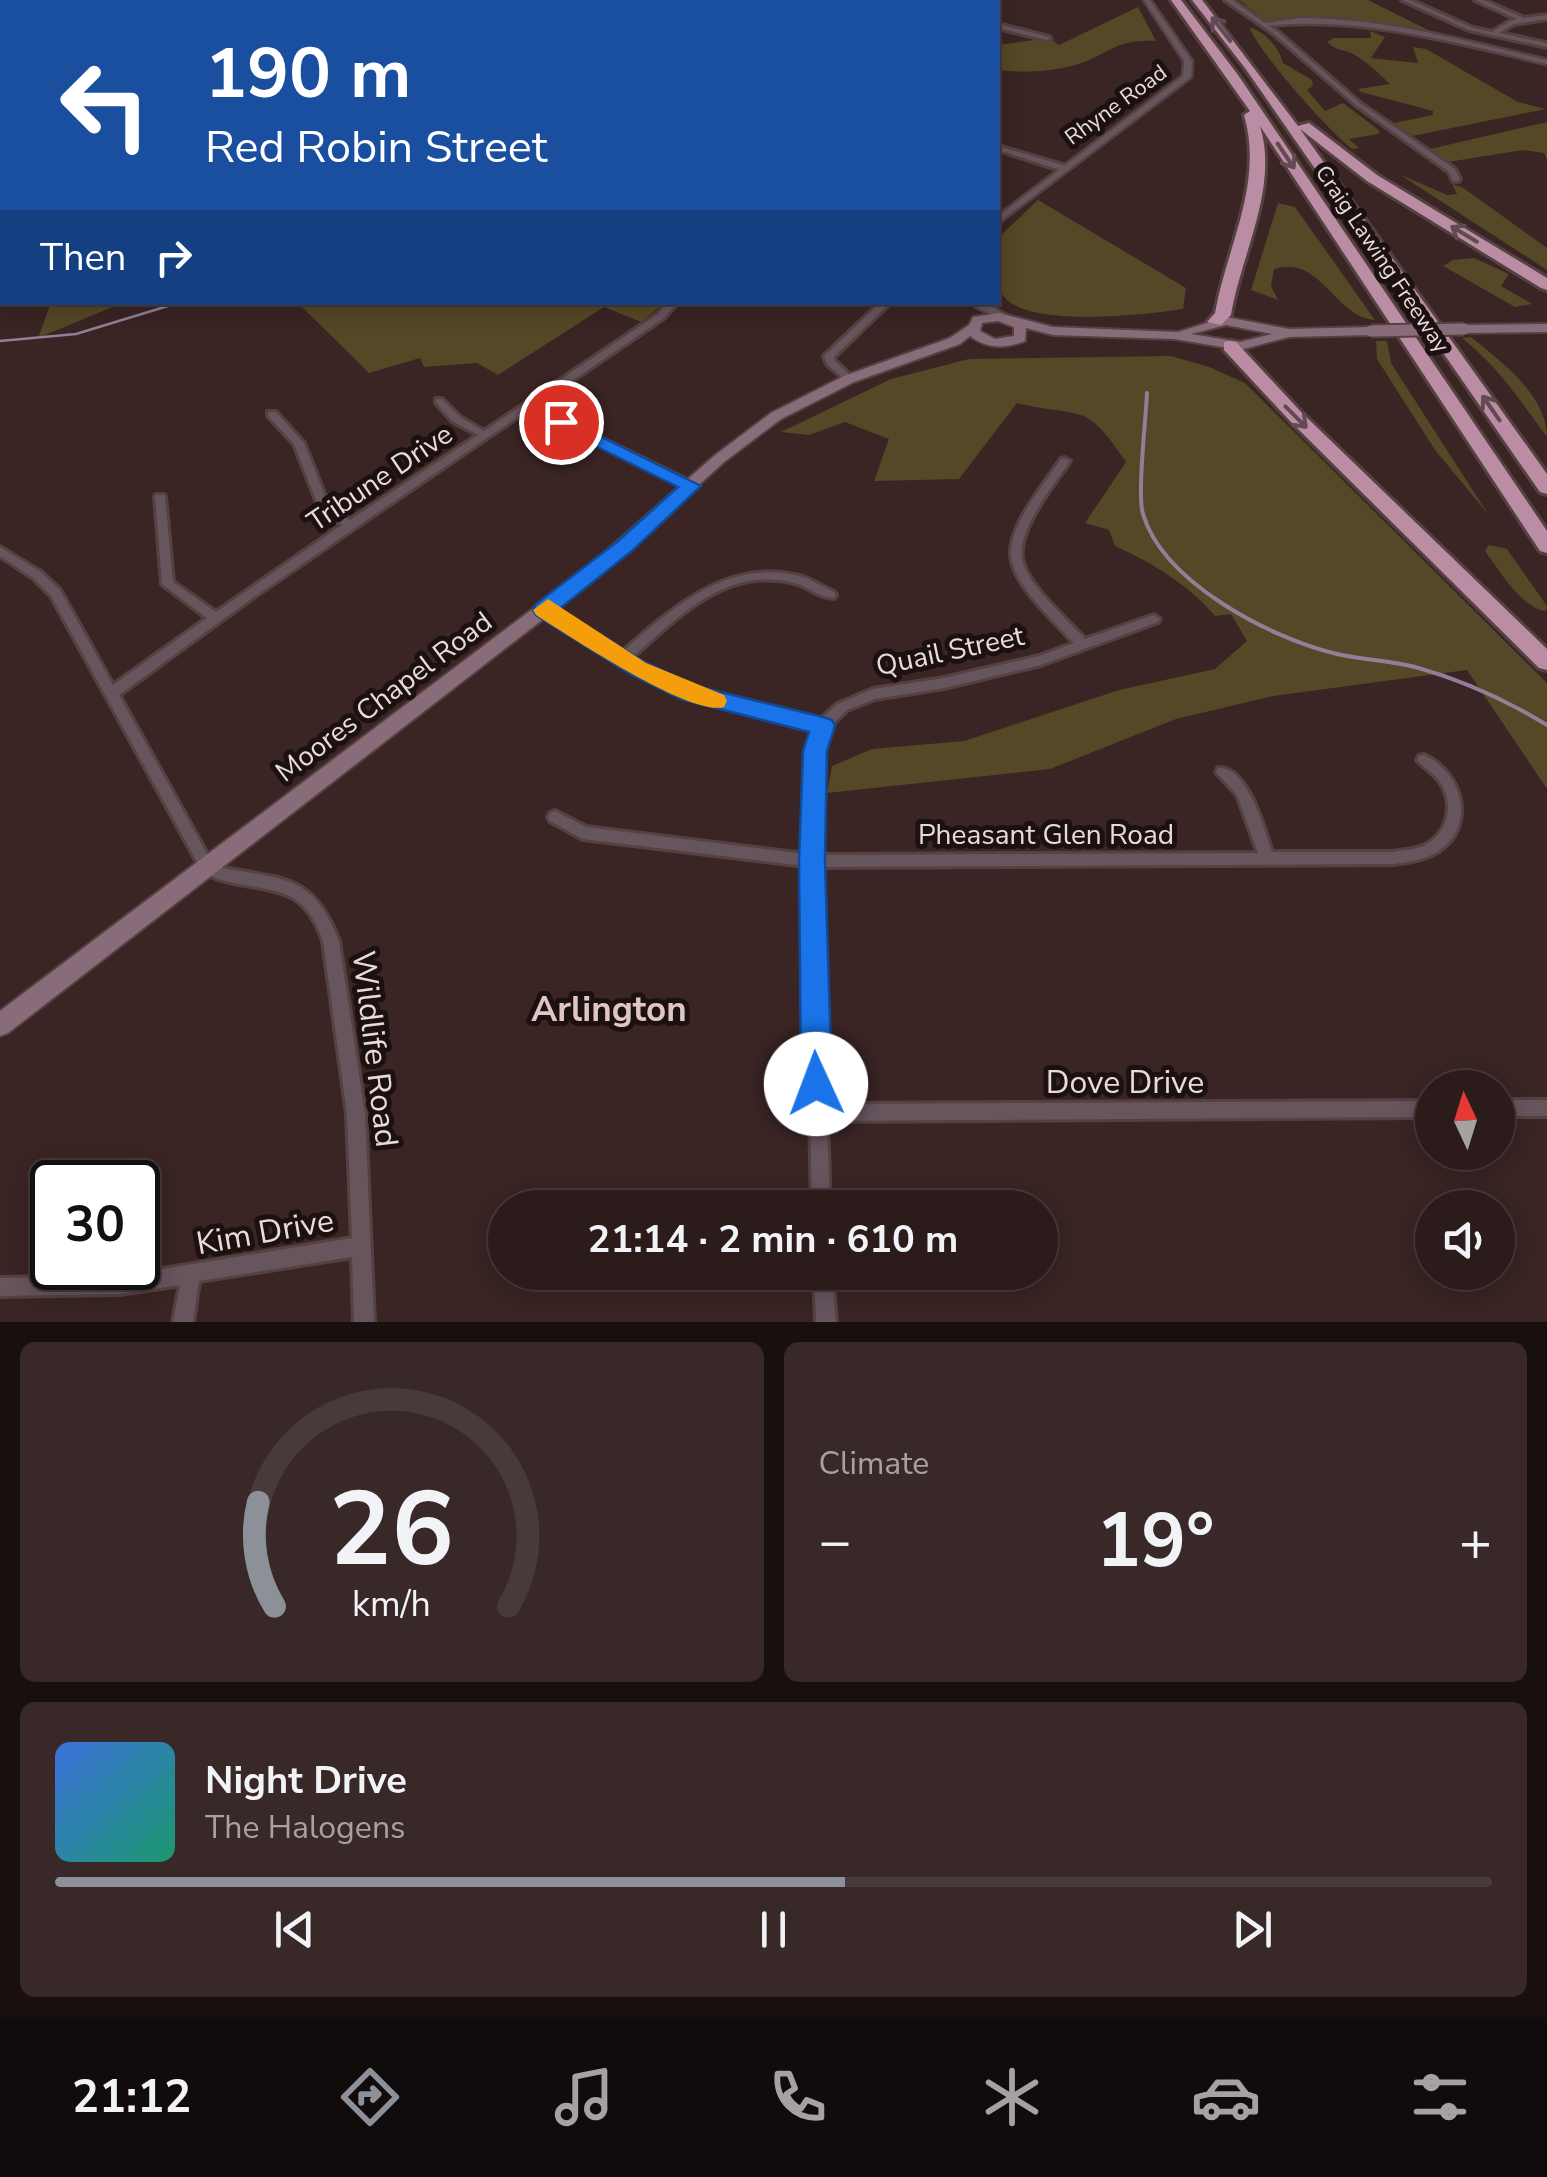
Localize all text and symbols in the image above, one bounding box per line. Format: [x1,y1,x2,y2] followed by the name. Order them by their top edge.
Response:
[1210,17,1232,43] one-way arrow
[205,26,411,122] text: 190 m
[40,40,170,170] icon: left
[1059,58,1173,152] street label: Rhyne Road
[205,117,548,178] text: Red Robin Street
[1276,142,1296,169] one-way arrow
[1308,159,1456,359] street label: Craig Lawing Freeway
[1450,224,1479,245] one-way arrow
[146,230,201,285] icon: right
[40,232,126,283] text: Then
[519,380,604,465] pin
[534,395,589,450] icon: arrive
[1481,395,1502,422] one-way arrow
[1284,404,1308,428] one-way arrow
[300,415,460,541] street label: Tribune Drive
[268,603,500,791] street label: Moores Chapel Road
[872,617,1028,685] street label: Quail Street
[918,816,1174,854] street label: Pheasant Glen Road
[342,948,408,1150] street label: Wildlife Road
[531,986,687,1033] district label: Arlington
[764,1032,868,1136] position arrow
[1046,1061,1204,1104] street label: Dove Drive
[1415,1070,1515,1170] north arrow
[1415,1070,1515,1290] map controls
[30,1160,160,1290] speed limit sign: 30
[1415,1190,1515,1290] button: sound
[193,1199,337,1265] street label: Kim Drive
[588,1214,958,1265] text: 21:14 · 2 min · 610 m
[819,1442,929,1485] text: Climate
[329,1459,454,1601] text: 26
[1096,1490,1214,1592] text: 19°
[819,1504,852,1579] text: −
[1459,1504,1492,1579] text: +
[352,1580,431,1629] text: km/h
[205,1755,407,1806] text: Night Drive
[205,1806,405,1849] text: The Halogens
[267,1902,322,1957] icon: previous
[746,1902,801,1957] icon: pause
[1225,1902,1280,1957] icon: next
[335,2062,405,2132] icon: directions
[549,2062,619,2132] icon: music
[763,2062,833,2132] icon: phone
[977,2062,1047,2132] icon: climate
[1191,2062,1261,2132] icon: car
[1405,2062,1475,2132] icon: filters
[72,2067,191,2128] text: 21:12

